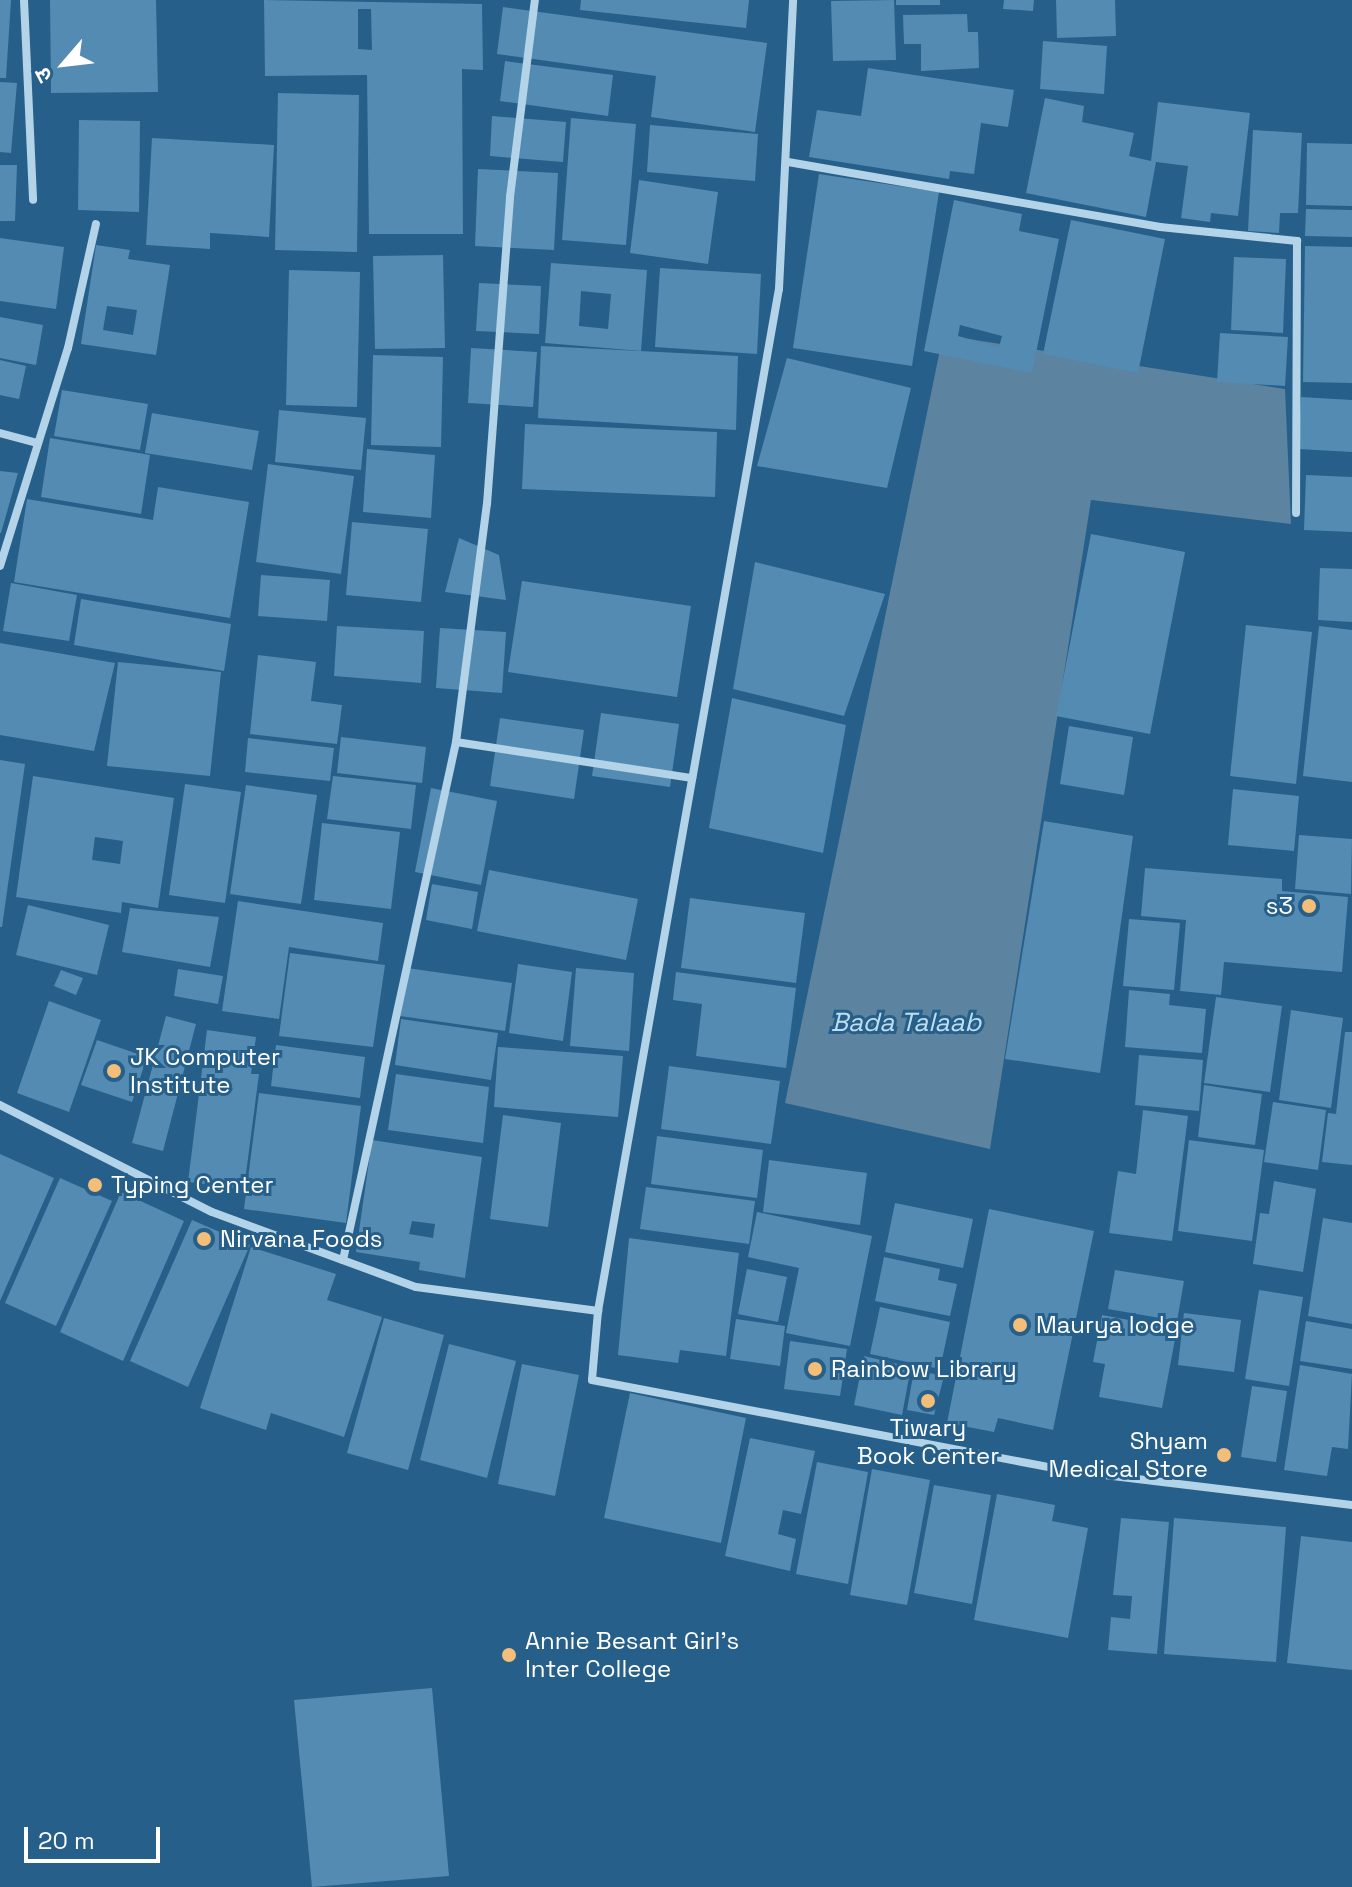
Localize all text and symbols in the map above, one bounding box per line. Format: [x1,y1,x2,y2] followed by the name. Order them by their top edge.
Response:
[24,24,104,104] north arrow
[27,63,58,88] text: उ
[1266,892,1293,920] place label: s3
[1300,897,1318,915] marker: s3
[830,1007,982,1039] water label: Bada Talaab
[130,1043,280,1099] place label: JK Computer Institute
[105,1062,123,1080] marker: JK Computer Institute
[111,1171,273,1199] place label: Typing Center
[86,1176,104,1194] marker: Typing Center
[220,1225,382,1253] place label: Nirvana Foods
[195,1230,213,1248] marker: Nirvana Foods
[1036,1311,1194,1339] place label: Maurya lodge
[1011,1316,1029,1334] marker: Maurya lodge
[831,1355,1017,1383] place label: Rainbow Library
[806,1360,824,1378] marker: Rainbow Library
[919,1392,937,1410] marker: Tiwary Book Center
[857,1414,999,1470] place label: Tiwary Book Center
[1049,1427,1208,1483] place label: Shyam Medical Store
[1215,1446,1233,1464] marker: Shyam Medical Store
[525,1627,739,1683] place label: Annie Besant Girl's Inter College
[500,1646,518,1664] marker: Annie Besant Girl's Inter College
[28,1811,164,1861] scale bar
[38,1825,95,1856] text: 20 m

